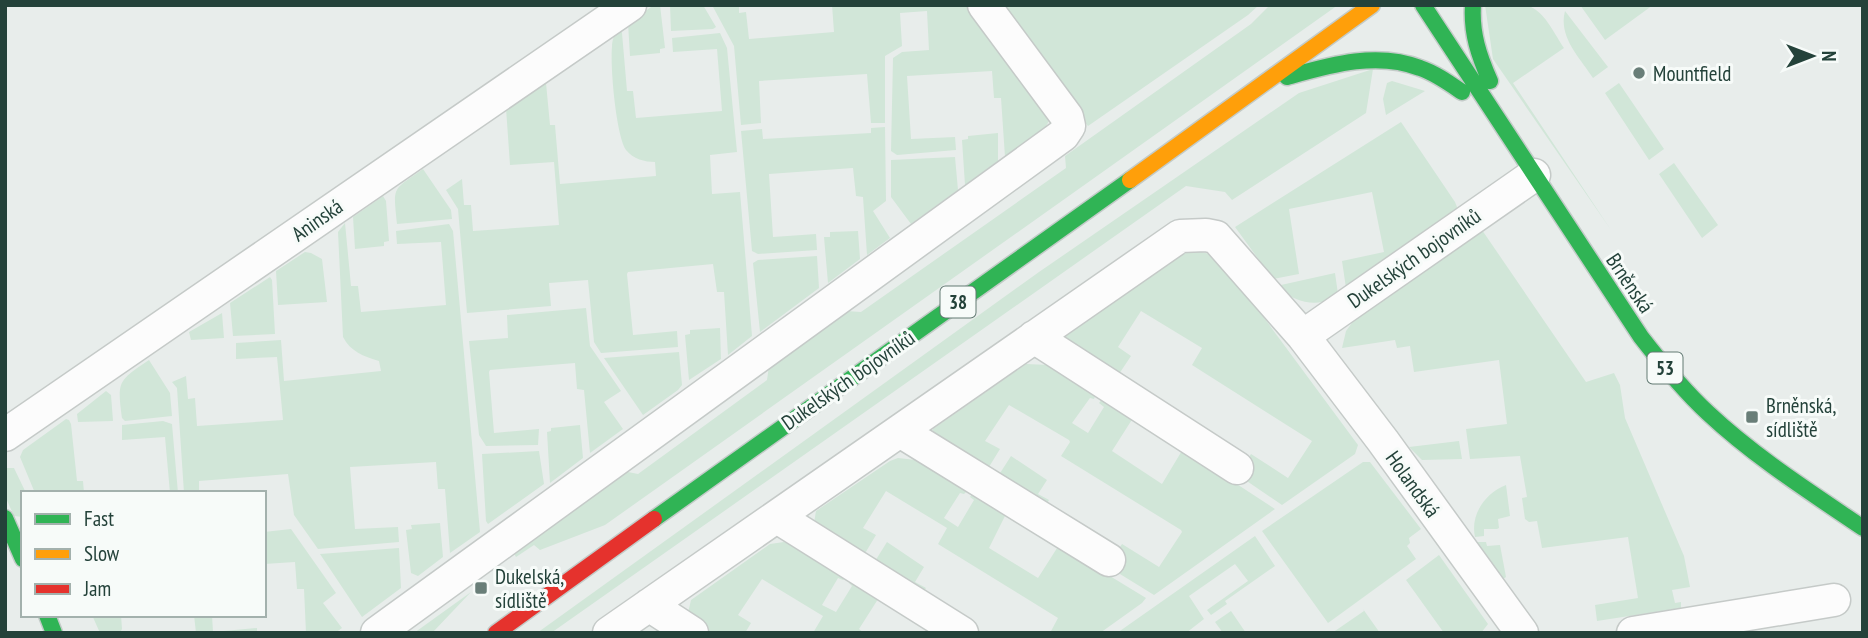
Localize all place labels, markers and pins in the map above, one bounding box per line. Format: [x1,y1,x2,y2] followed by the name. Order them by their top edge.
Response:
[1653,60,1731,87] place label: Mountfield
[1631,65,1647,81] marker: Mountfield
[1766,392,1836,443] place label: Brněnská, sídliště
[1744,409,1760,425] marker: Brněnská, sídliště
[495,563,564,614] place label: Dukelská, sídliště
[473,580,489,596] marker: Dukelská, sídliště

